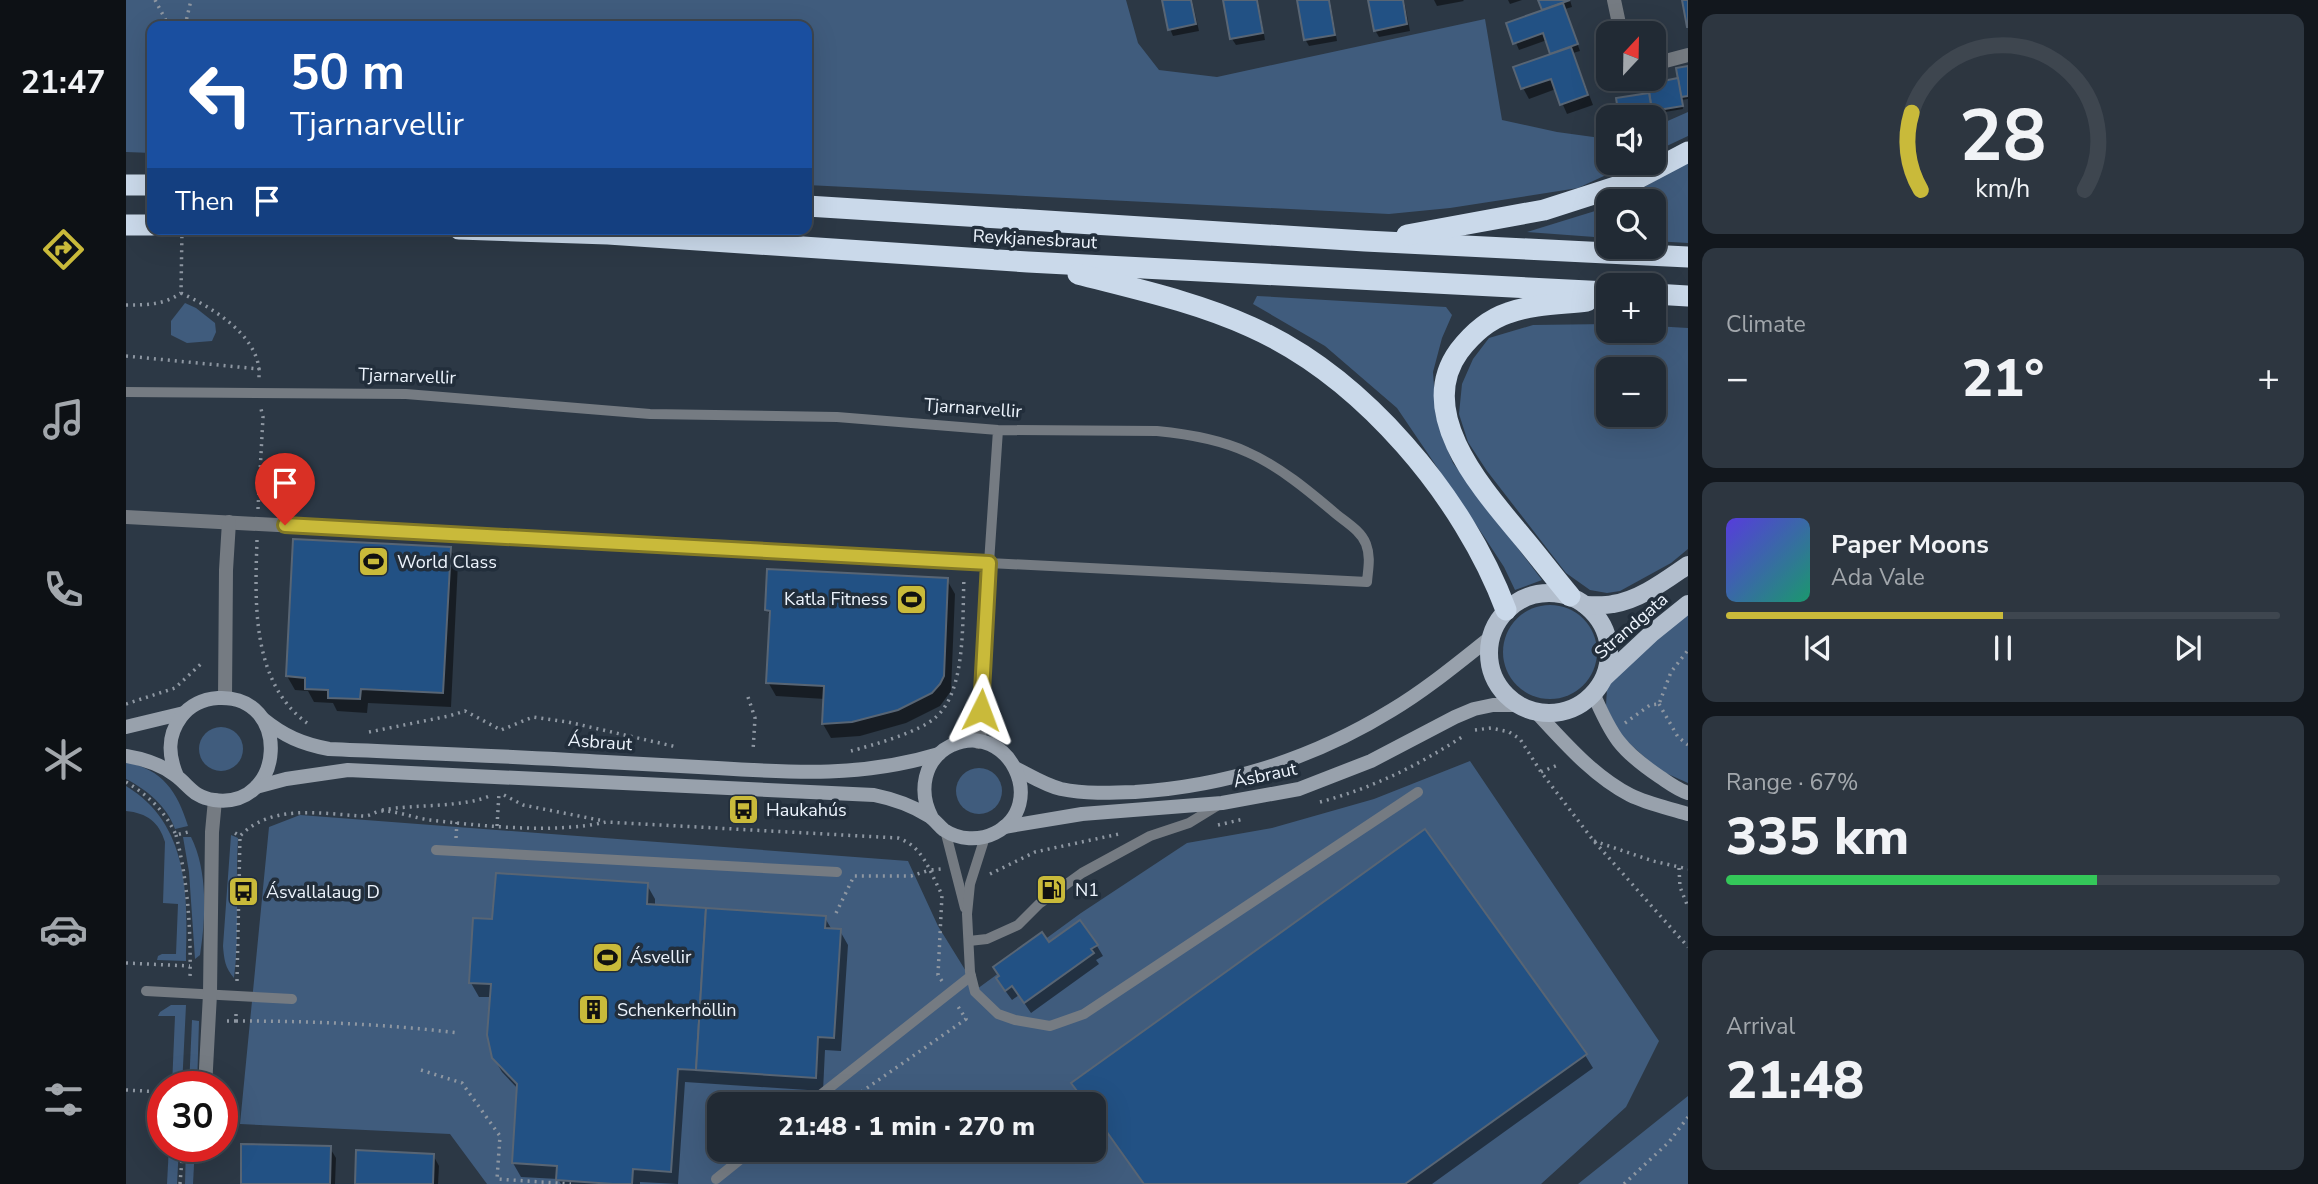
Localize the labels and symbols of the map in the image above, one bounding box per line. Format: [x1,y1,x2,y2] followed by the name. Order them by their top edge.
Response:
[1596,21,1666,91] north arrow
[972,224,1099,254] street label: Reykjanesbraut
[358,362,457,390] street label: Tjarnarvellir
[923,393,1023,423] street label: Tjarnarvellir
[255,453,315,525] pin
[357,545,391,579] sports icon: World Class
[397,550,497,574] place label: World Class
[894,582,928,616] sports icon: Katla Fitness
[784,587,888,611] place label: Katla Fitness
[1589,587,1673,665] street label: Strandgata
[944,673,1018,747] position arrow
[567,728,634,756] street label: Ásbraut
[1231,756,1300,793] street label: Ásbraut
[726,793,760,827] bus stop icon: Haukahús
[766,798,847,822] place label: Haukahús
[1035,873,1069,907] fuel station icon: N1
[226,875,260,909] bus stop icon: Ásvallalaug D
[1075,878,1099,902] place label: N1
[266,880,380,904] place label: Ásvallalaug D
[590,940,624,974] sports icon: Ásvellir
[630,945,692,969] place label: Ásvellir
[577,993,611,1027] building icon: Schenkerhöllin
[617,998,737,1022] place label: Schenkerhöllin
[147,1071,238,1162] speed limit sign: 30

